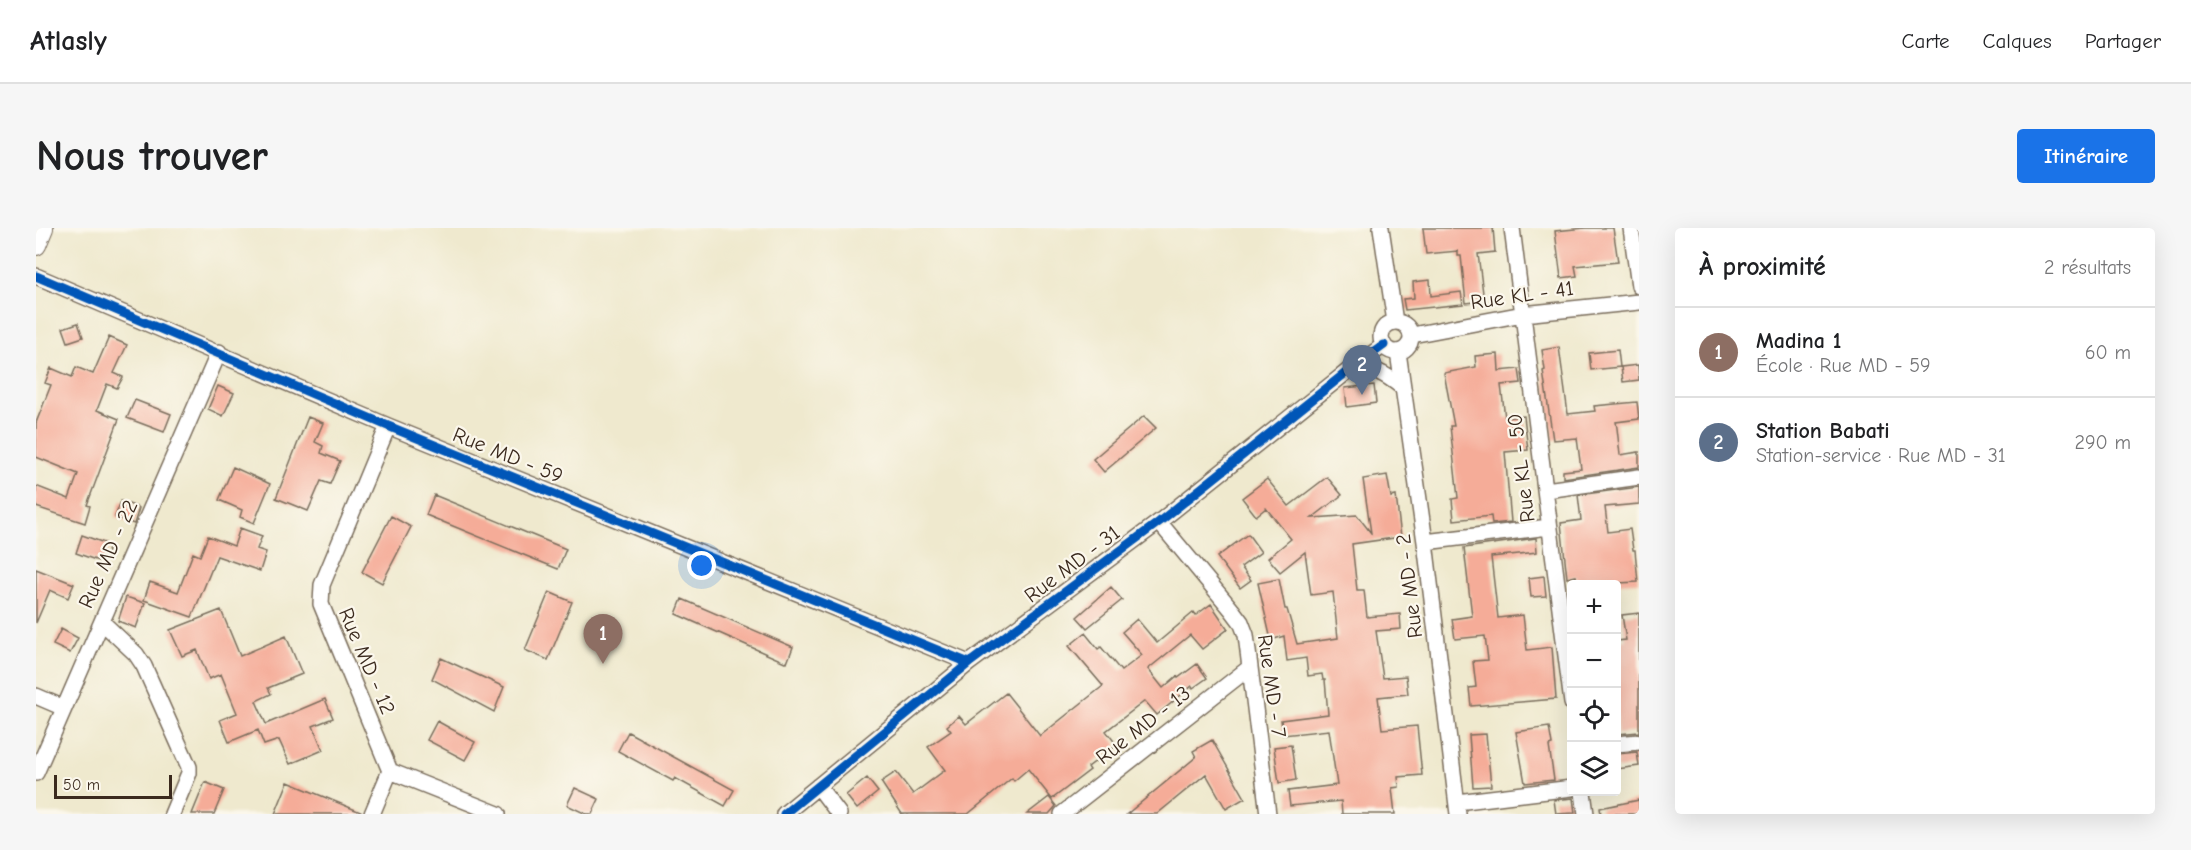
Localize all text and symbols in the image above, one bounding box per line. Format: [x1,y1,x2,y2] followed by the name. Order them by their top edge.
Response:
[30,25,107,57] text: Atlasly
[1902,29,1950,53] text: Carte
[1983,29,2052,53] text: Calques
[2085,29,2161,53] text: Partager
[2017,129,2155,183] button: Itinéraire
[36,132,268,181] text: Nous trouver
[1699,252,1826,282] text: À proximité
[2044,256,2131,279] text: 2 résultats
[1469,276,1575,314] street label: Rue KL - 41
[1756,328,1841,354] text: Madina 1
[1715,341,1722,364] text: 1
[2085,341,2131,364] text: 60 m
[1342,346,1382,395] pin: 2
[1756,354,1931,377] text: École · Rue MD - 59
[1502,412,1540,524] street label: Rue KL - 50
[1756,418,1890,444] text: Station Babati
[449,422,567,488] street label: Rue MD - 59
[1714,431,1723,454] text: 2
[2075,431,2131,454] text: 290 m
[1756,444,2006,467] text: Station-service · Rue MD - 31
[73,496,143,612] street label: Rue MD - 22
[1020,520,1124,608] street label: Rue MD - 31
[1391,532,1427,640] street label: Rue MD - 2
[687,551,716,580] your location
[1567,580,1621,796] map controls
[1567,580,1621,634] button: +
[334,604,400,718] street label: Rue MD - 12
[584,614,622,664] pin: 1
[1253,633,1291,739] street label: Rue MD - 7
[1567,634,1621,688] button: −
[1091,681,1195,769] street label: Rue MD - 13
[1567,688,1621,742] button: locate
[1567,742,1621,796] button: layers
[54,772,172,800] scale bar
[63,776,100,794] text: 50 m

